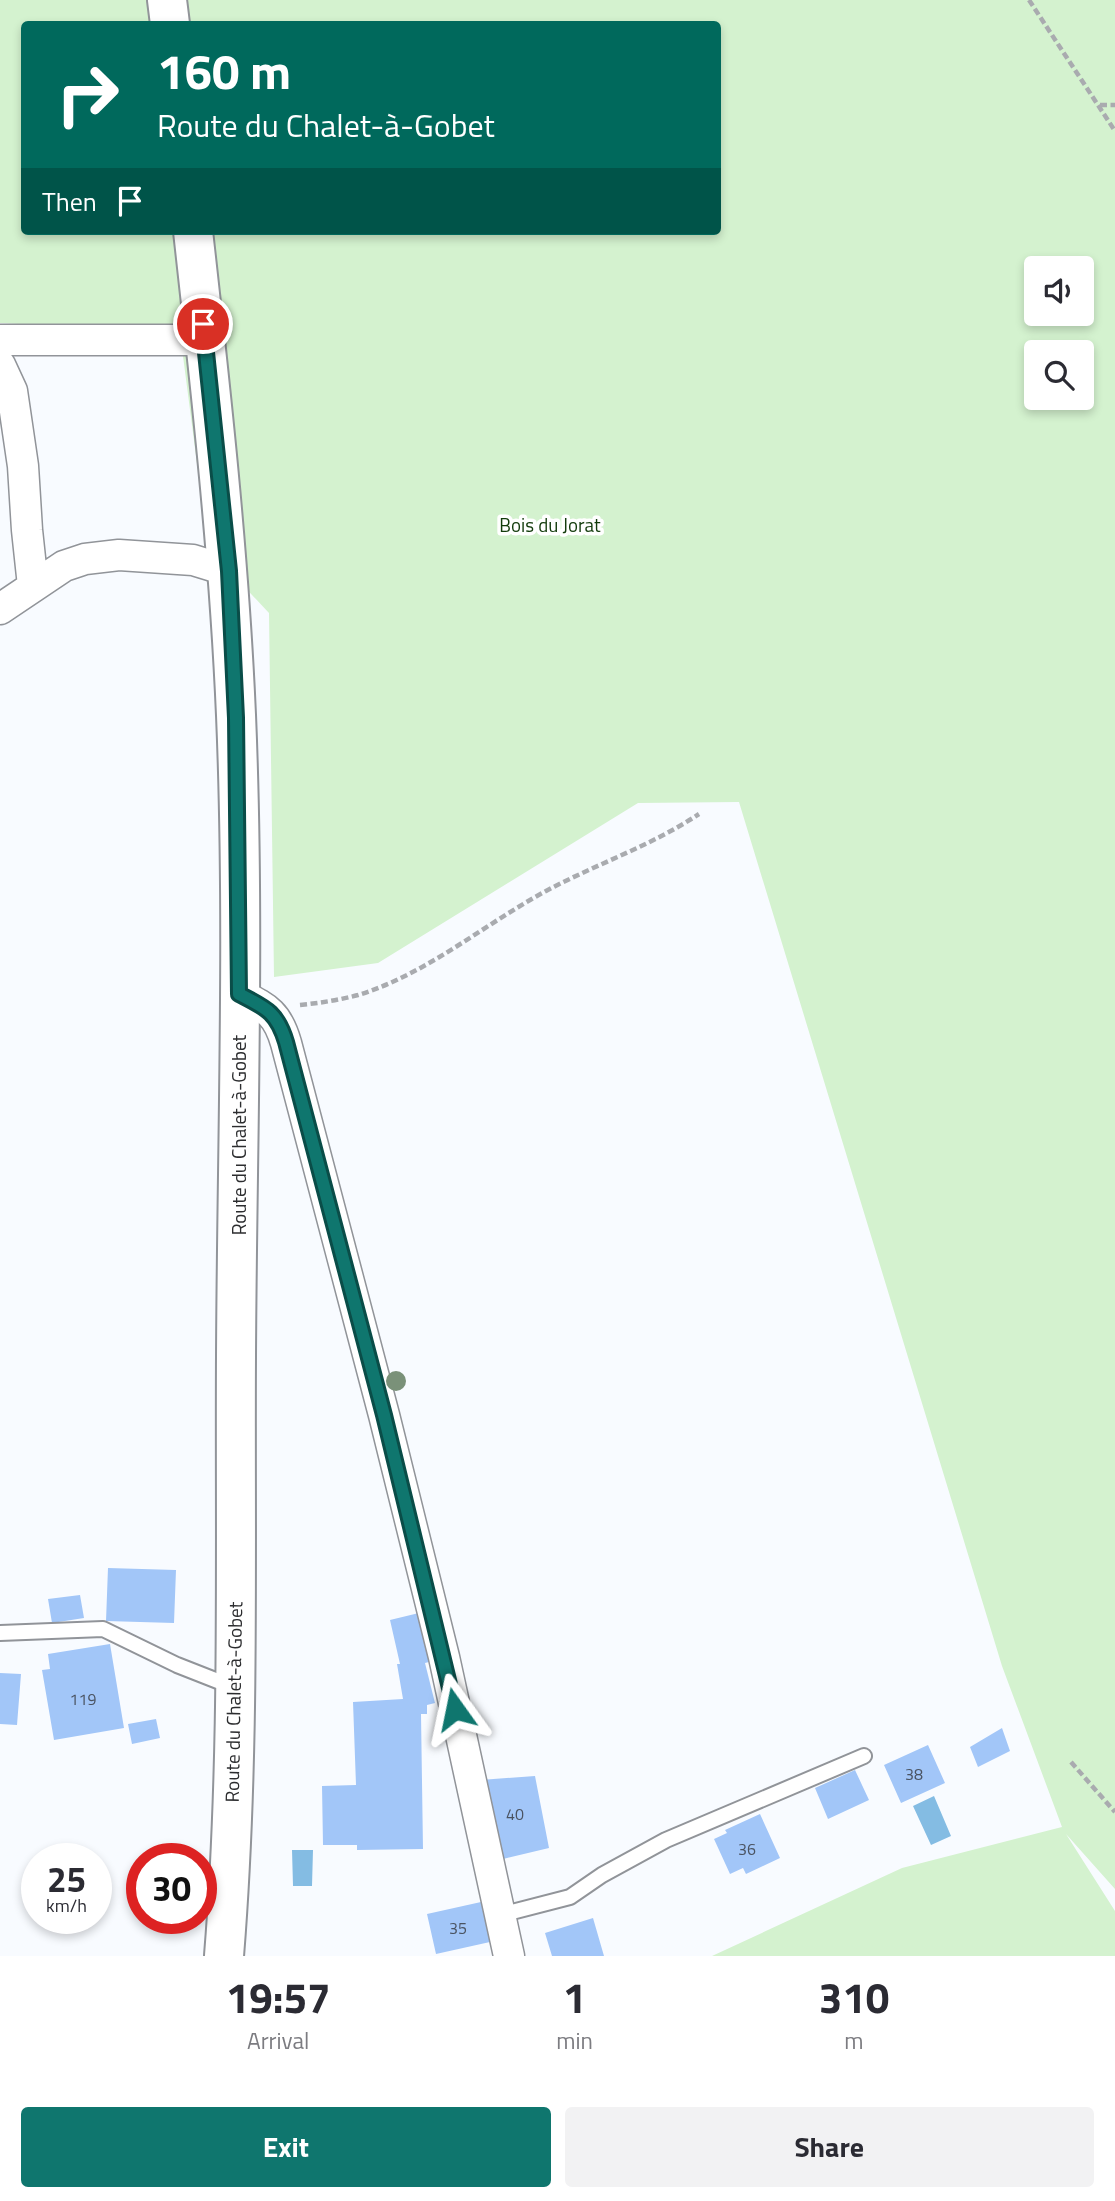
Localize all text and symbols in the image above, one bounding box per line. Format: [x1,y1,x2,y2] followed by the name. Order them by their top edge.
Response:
[157,33,291,108] text: 160 m
[42,49,133,140] icon: right
[157,101,495,149] text: Route du Chalet-à-Gobet
[42,182,97,221] text: Then
[111,182,149,220] icon: arrive
[1024,256,1094,410] map controls
[1024,256,1094,326] button: sound
[173,294,233,354] pin
[184,305,222,343] icon: arrive
[1024,340,1094,410] button: search
[499,510,601,539] park label: Bois du Jorat
[224,1034,253,1235] street label: Route du Chalet-à-Gobet
[217,1601,249,1803] street label: Route du Chalet-à-Gobet
[418,1672,492,1746] position arrow
[70,1687,96,1711] house number: 119
[905,1762,923,1786] house number: 38
[506,1802,524,1826] house number: 40
[738,1837,756,1861] house number: 36
[126,1843,217,1934] speed limit sign: 30
[47,1852,86,1906] text: 25
[46,1892,87,1919] text: km/h
[449,1916,467,1940] house number: 35
[226,1965,331,2029] text: 19:57
[563,1965,586,2029] text: 1
[819,1965,889,2029] text: 310
[247,2023,309,2058] text: Arrival
[556,2023,593,2058] text: min
[844,2023,864,2058] text: m
[21,2107,551,2187] button: Exit
[565,2107,1094,2187] button: Share

